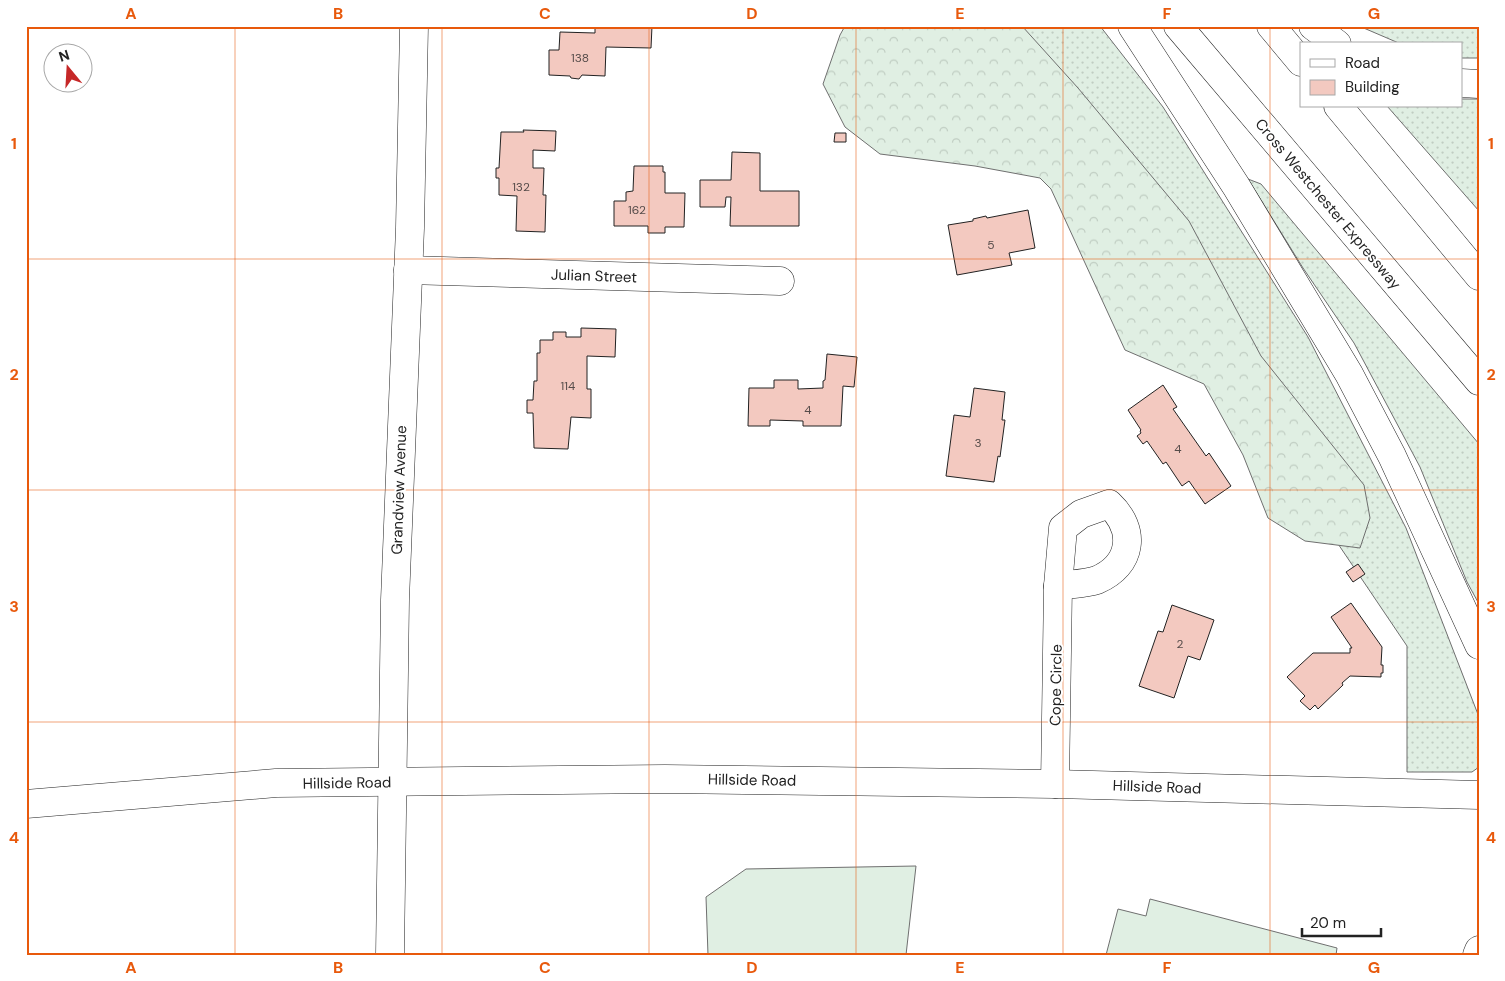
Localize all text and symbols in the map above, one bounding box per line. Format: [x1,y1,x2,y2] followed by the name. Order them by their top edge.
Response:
[125,3,137,24] text: A
[333,3,343,24] text: B
[539,3,551,24] text: C
[746,3,758,24] text: D
[955,3,965,24] text: E
[1163,3,1172,24] text: F
[1368,3,1380,24] text: G
[42,42,92,92] north arrow
[1300,42,1462,108] legend
[56,45,72,66] text: N
[571,50,589,66] house number: 138
[1345,53,1380,73] text: Road
[1345,77,1400,97] text: Building
[1251,114,1406,294] street label: Cross Westchester Expressway
[11,133,17,154] text: 1
[1488,133,1494,154] text: 1
[512,179,530,195] house number: 132
[628,202,646,218] house number: 162
[987,237,995,253] house number: 5
[551,264,638,288] street label: Julian Street
[9,364,19,385] text: 2
[1486,364,1496,385] text: 2
[561,378,575,394] house number: 114
[804,402,812,418] house number: 4
[387,425,411,555] street label: Grandview Avenue
[974,435,982,451] house number: 3
[1174,441,1182,457] house number: 4
[9,596,19,617] text: 3
[1486,596,1496,617] text: 3
[1177,636,1184,652] house number: 2
[1045,644,1067,726] street label: Cope Circle
[708,769,796,791] street label: Hillside Road
[303,772,391,794] street label: Hillside Road
[1112,775,1202,799] street label: Hillside Road
[9,827,19,848] text: 4
[1486,827,1496,848] text: 4
[1302,906,1381,938] scale bar
[1310,913,1346,933] text: 20 m
[125,957,137,978] text: A
[333,957,343,978] text: B
[539,957,551,978] text: C
[746,957,758,978] text: D
[955,957,965,978] text: E
[1163,957,1172,978] text: F
[1368,957,1380,978] text: G

